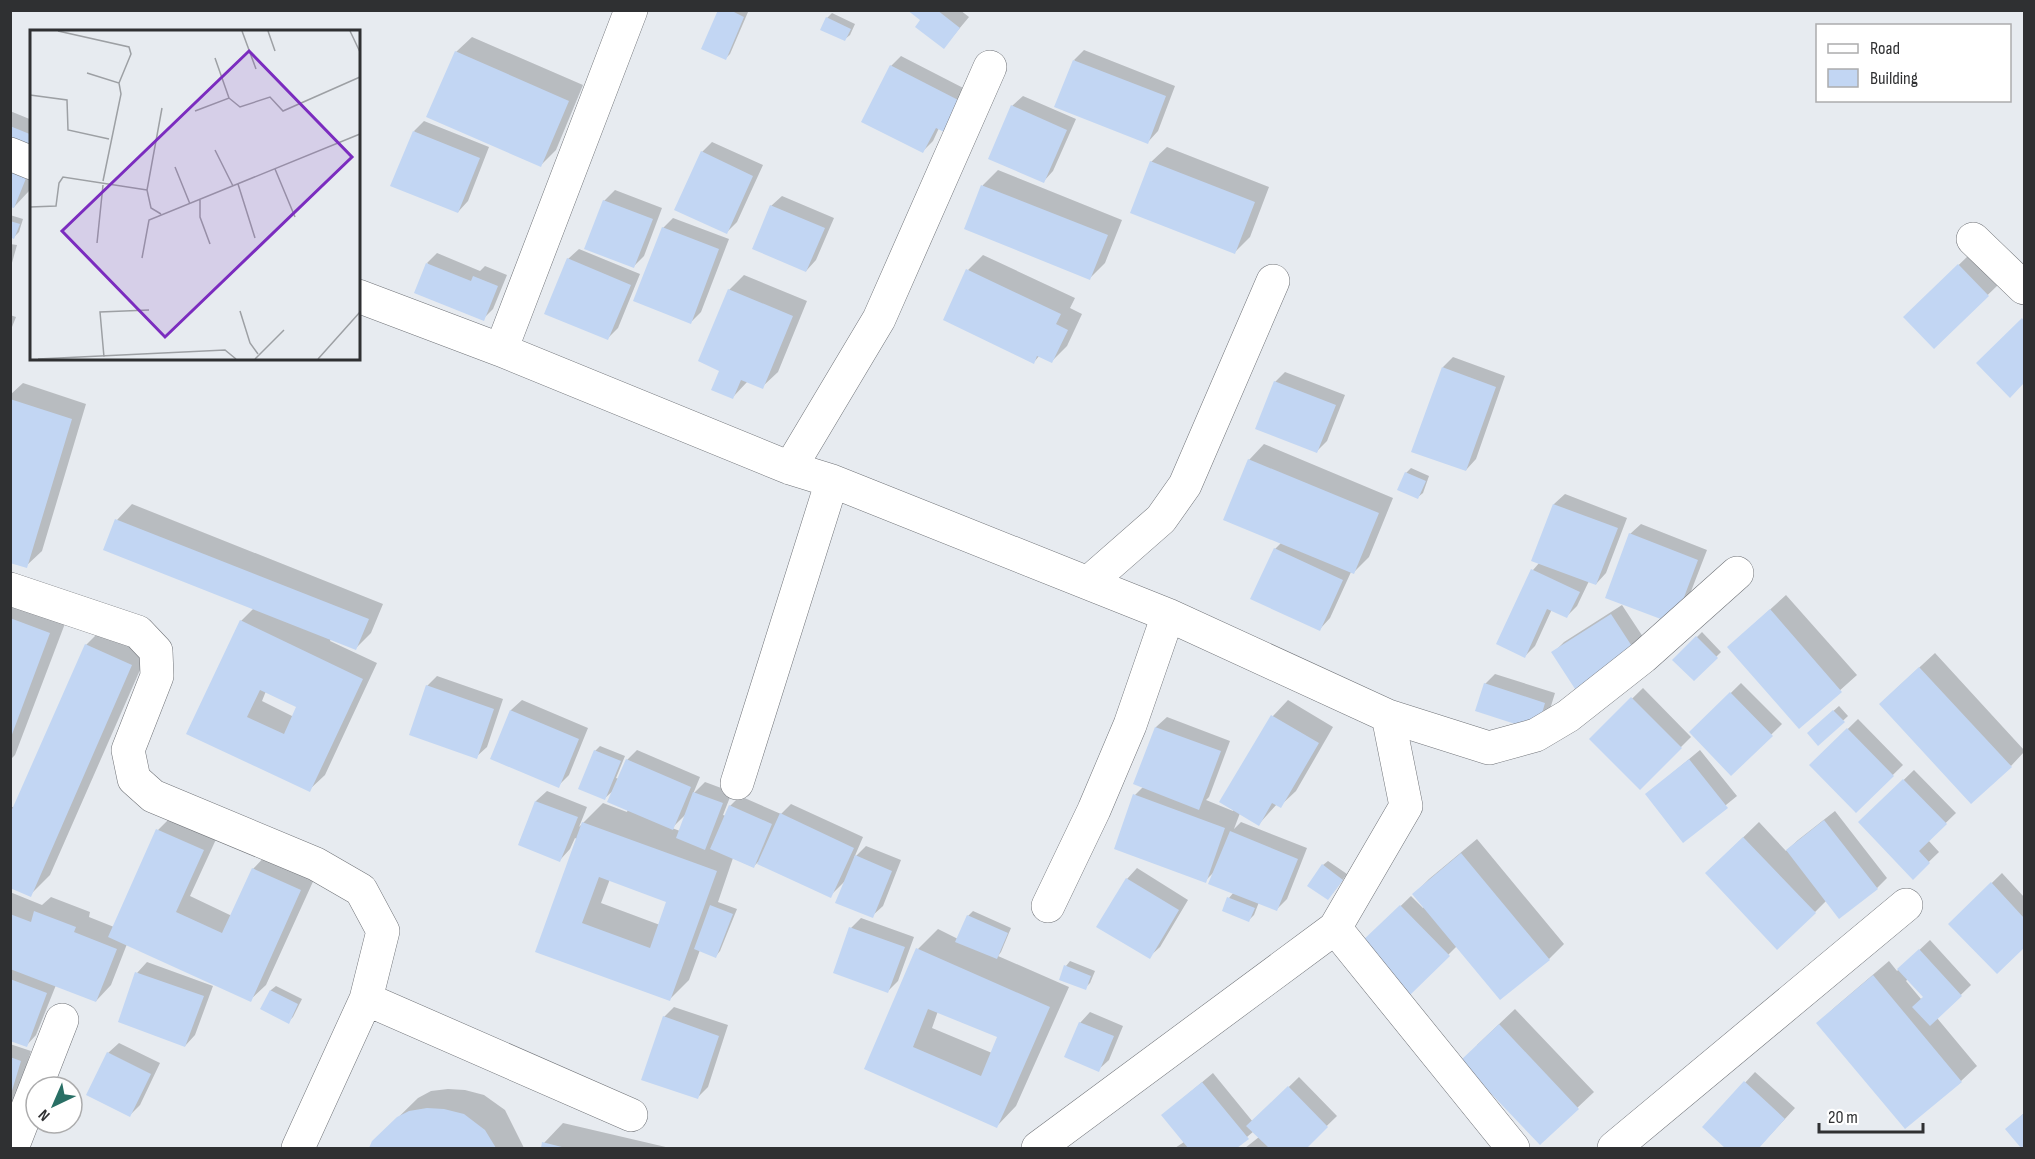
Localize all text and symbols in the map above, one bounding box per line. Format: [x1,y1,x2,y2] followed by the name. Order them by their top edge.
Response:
[1816,24,2011,102] legend
[30,30,360,360] inset map
[1870,38,1900,59] text: Road
[1870,68,1918,89] text: Building
[24,1075,84,1135] north arrow
[1819,1096,1922,1134] scale bar
[35,1105,54,1125] text: N
[1828,1107,1858,1128] text: 20 m

